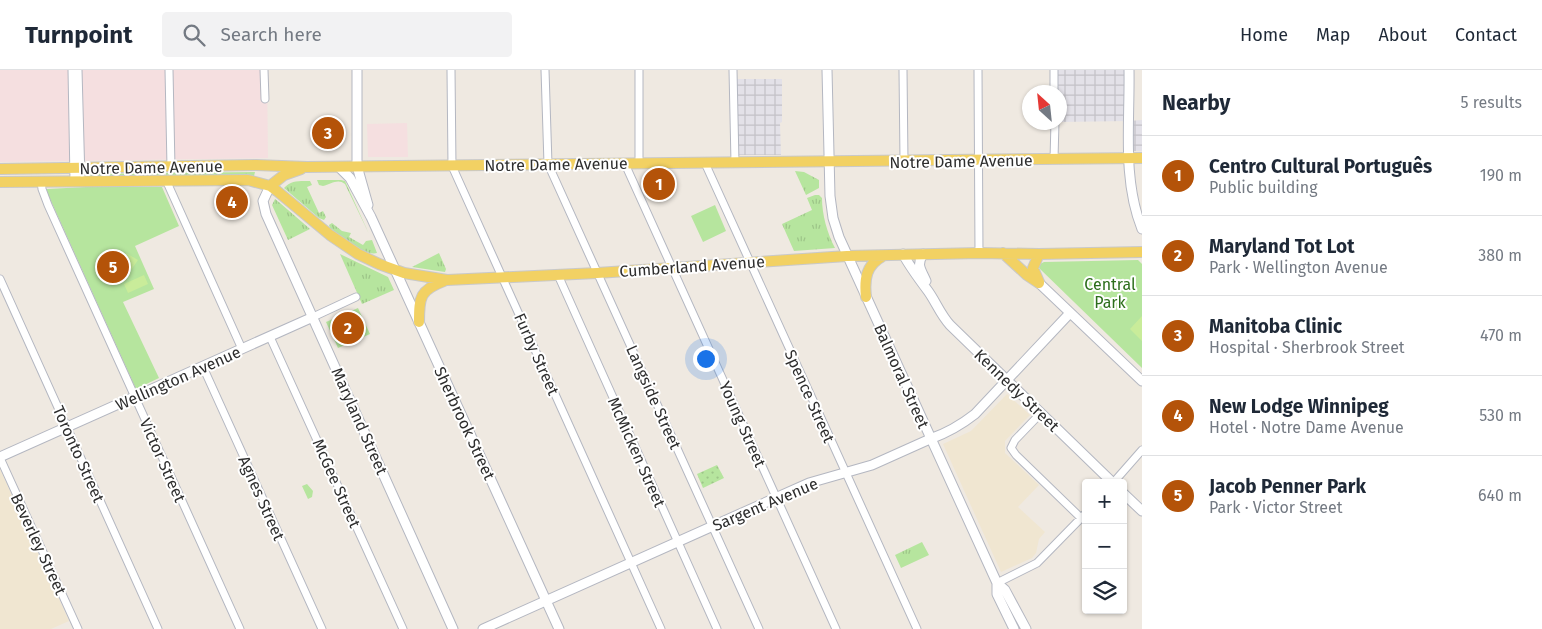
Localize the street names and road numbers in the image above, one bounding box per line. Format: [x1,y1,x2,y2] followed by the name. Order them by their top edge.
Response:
[889,151,1033,172] street label: Notre Dame Avenue
[484,154,628,175] street label: Notre Dame Avenue
[79,157,223,178] street label: Notre Dame Avenue
[619,252,765,281] street label: Cumberland Avenue
[510,310,563,398] street label: Furby Street
[870,321,933,432] street label: Balmoral Street
[113,342,244,415] street label: Wellington Avenue
[622,342,685,452] street label: Langside Street
[970,345,1063,436] street label: Kennedy Street
[781,347,839,446] street label: Spence Street
[430,364,499,483] street label: Sherbrook Street
[327,365,392,478] street label: Maryland Street
[715,378,770,470] street label: Young Street
[604,394,669,510] street label: McMicken Street
[49,403,108,506] street label: Toronto Street
[136,415,190,505] street label: Victor Street
[308,436,365,531] street label: McGee Street
[234,453,289,544] street label: Agnes Street
[710,474,821,535] street label: Sargent Avenue
[7,490,70,598] street label: Beverley Street

